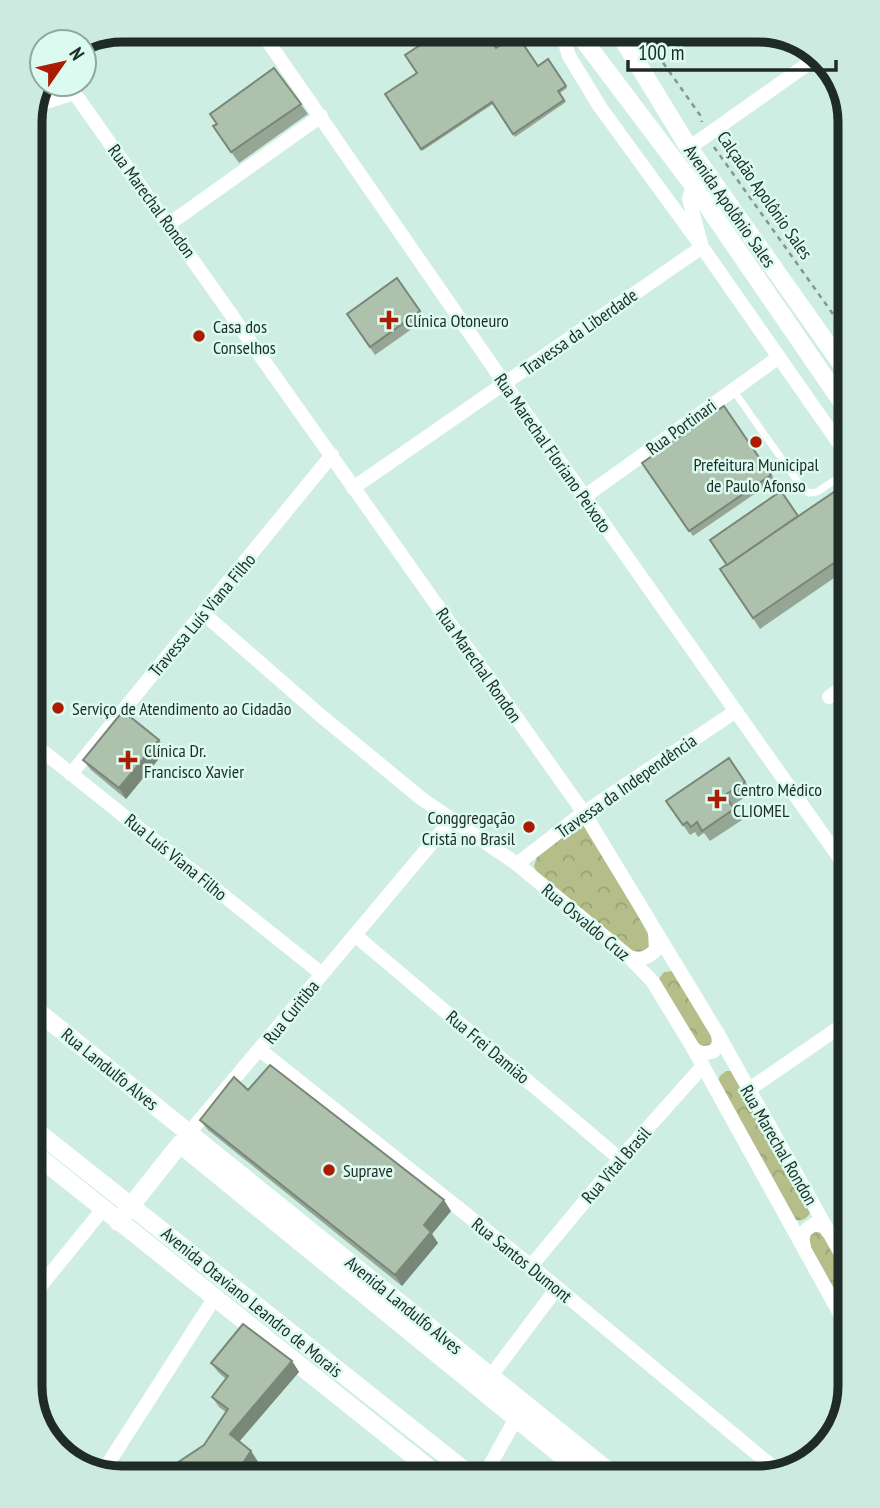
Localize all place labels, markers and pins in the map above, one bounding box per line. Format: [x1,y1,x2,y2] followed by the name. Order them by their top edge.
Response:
[405,309,509,332] place label: Clínica Otoneuro
[379,310,399,330] marker: Clínica Otoneuro
[213,315,276,359] place label: Casa dos Conselhos
[191,328,207,344] marker: Casa dos Conselhos
[748,434,764,450] marker: Prefeitura Municipal de Paulo Afonso
[693,453,819,497] place label: Prefeitura Municipal de Paulo Afonso
[72,697,292,720] place label: Serviço de Atendimento ao Cidadão
[50,700,66,716] marker: Serviço de Atendimento ao Cidadão
[144,739,244,783] place label: Clínica Dr. Francisco Xavier
[118,750,138,770] marker: Clínica Dr. Francisco Xavier
[733,778,822,822] place label: Centro Médico CLIOMEL
[707,789,727,809] marker: Centro Médico CLIOMEL
[422,806,516,850] place label: Conggregação Cristã no Brasil
[521,819,537,835] marker: Conggregação Cristã no Brasil
[343,1159,393,1182] place label: Suprave
[321,1162,337,1178] marker: Suprave

